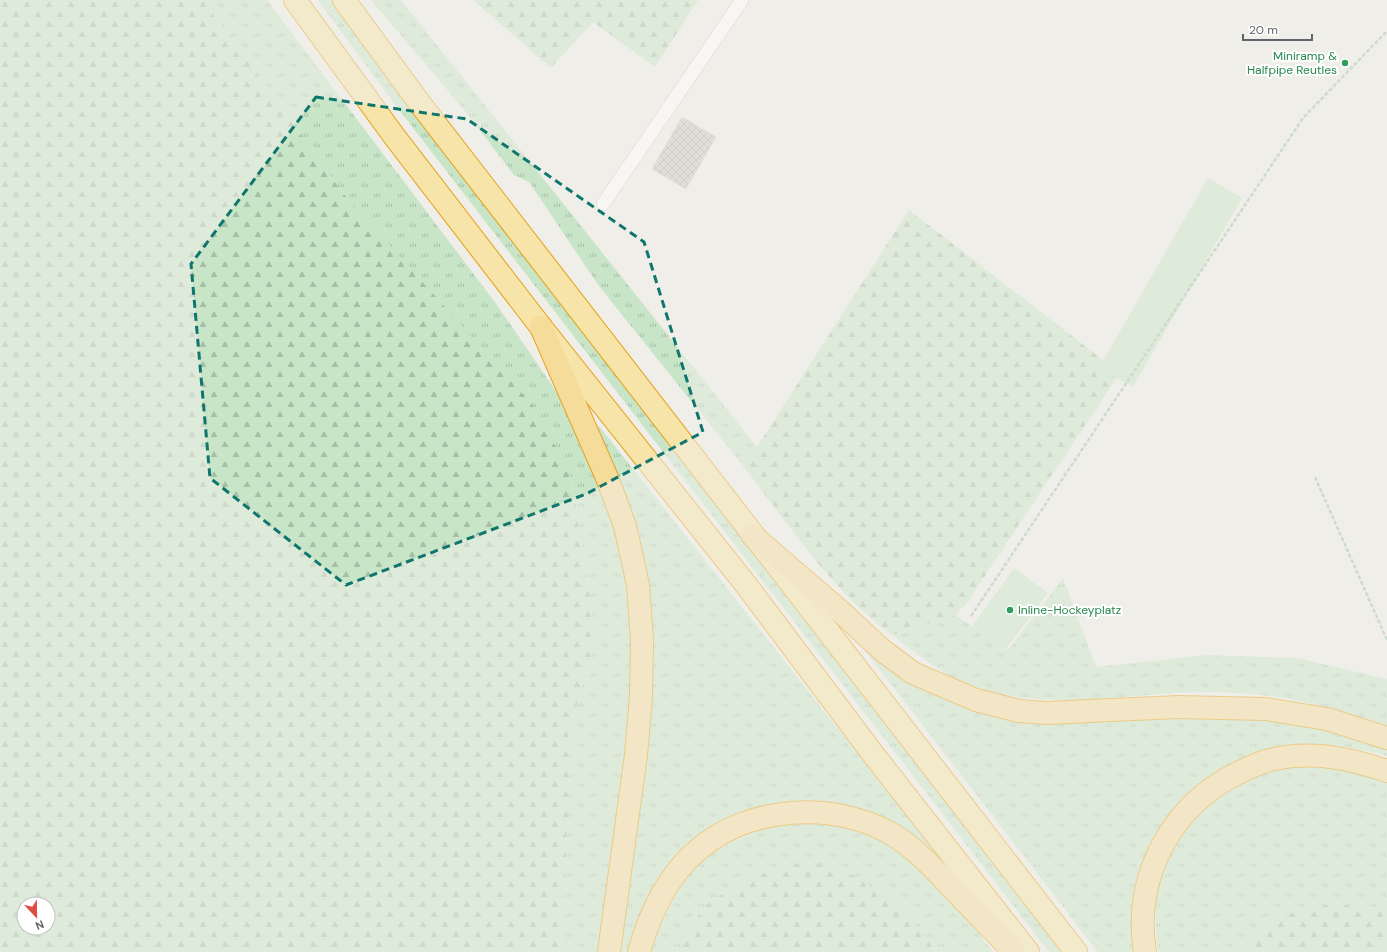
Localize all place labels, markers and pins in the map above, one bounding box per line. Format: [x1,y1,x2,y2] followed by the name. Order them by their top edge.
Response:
[1247,48,1337,78] place label: Miniramp & Halfpipe Reutles
[1340,58,1350,68] marker: Miniramp & Halfpipe Reutles
[1018,602,1121,618] place label: Inline-Hockeyplatz
[1005,605,1015,615] marker: Inline-Hockeyplatz

